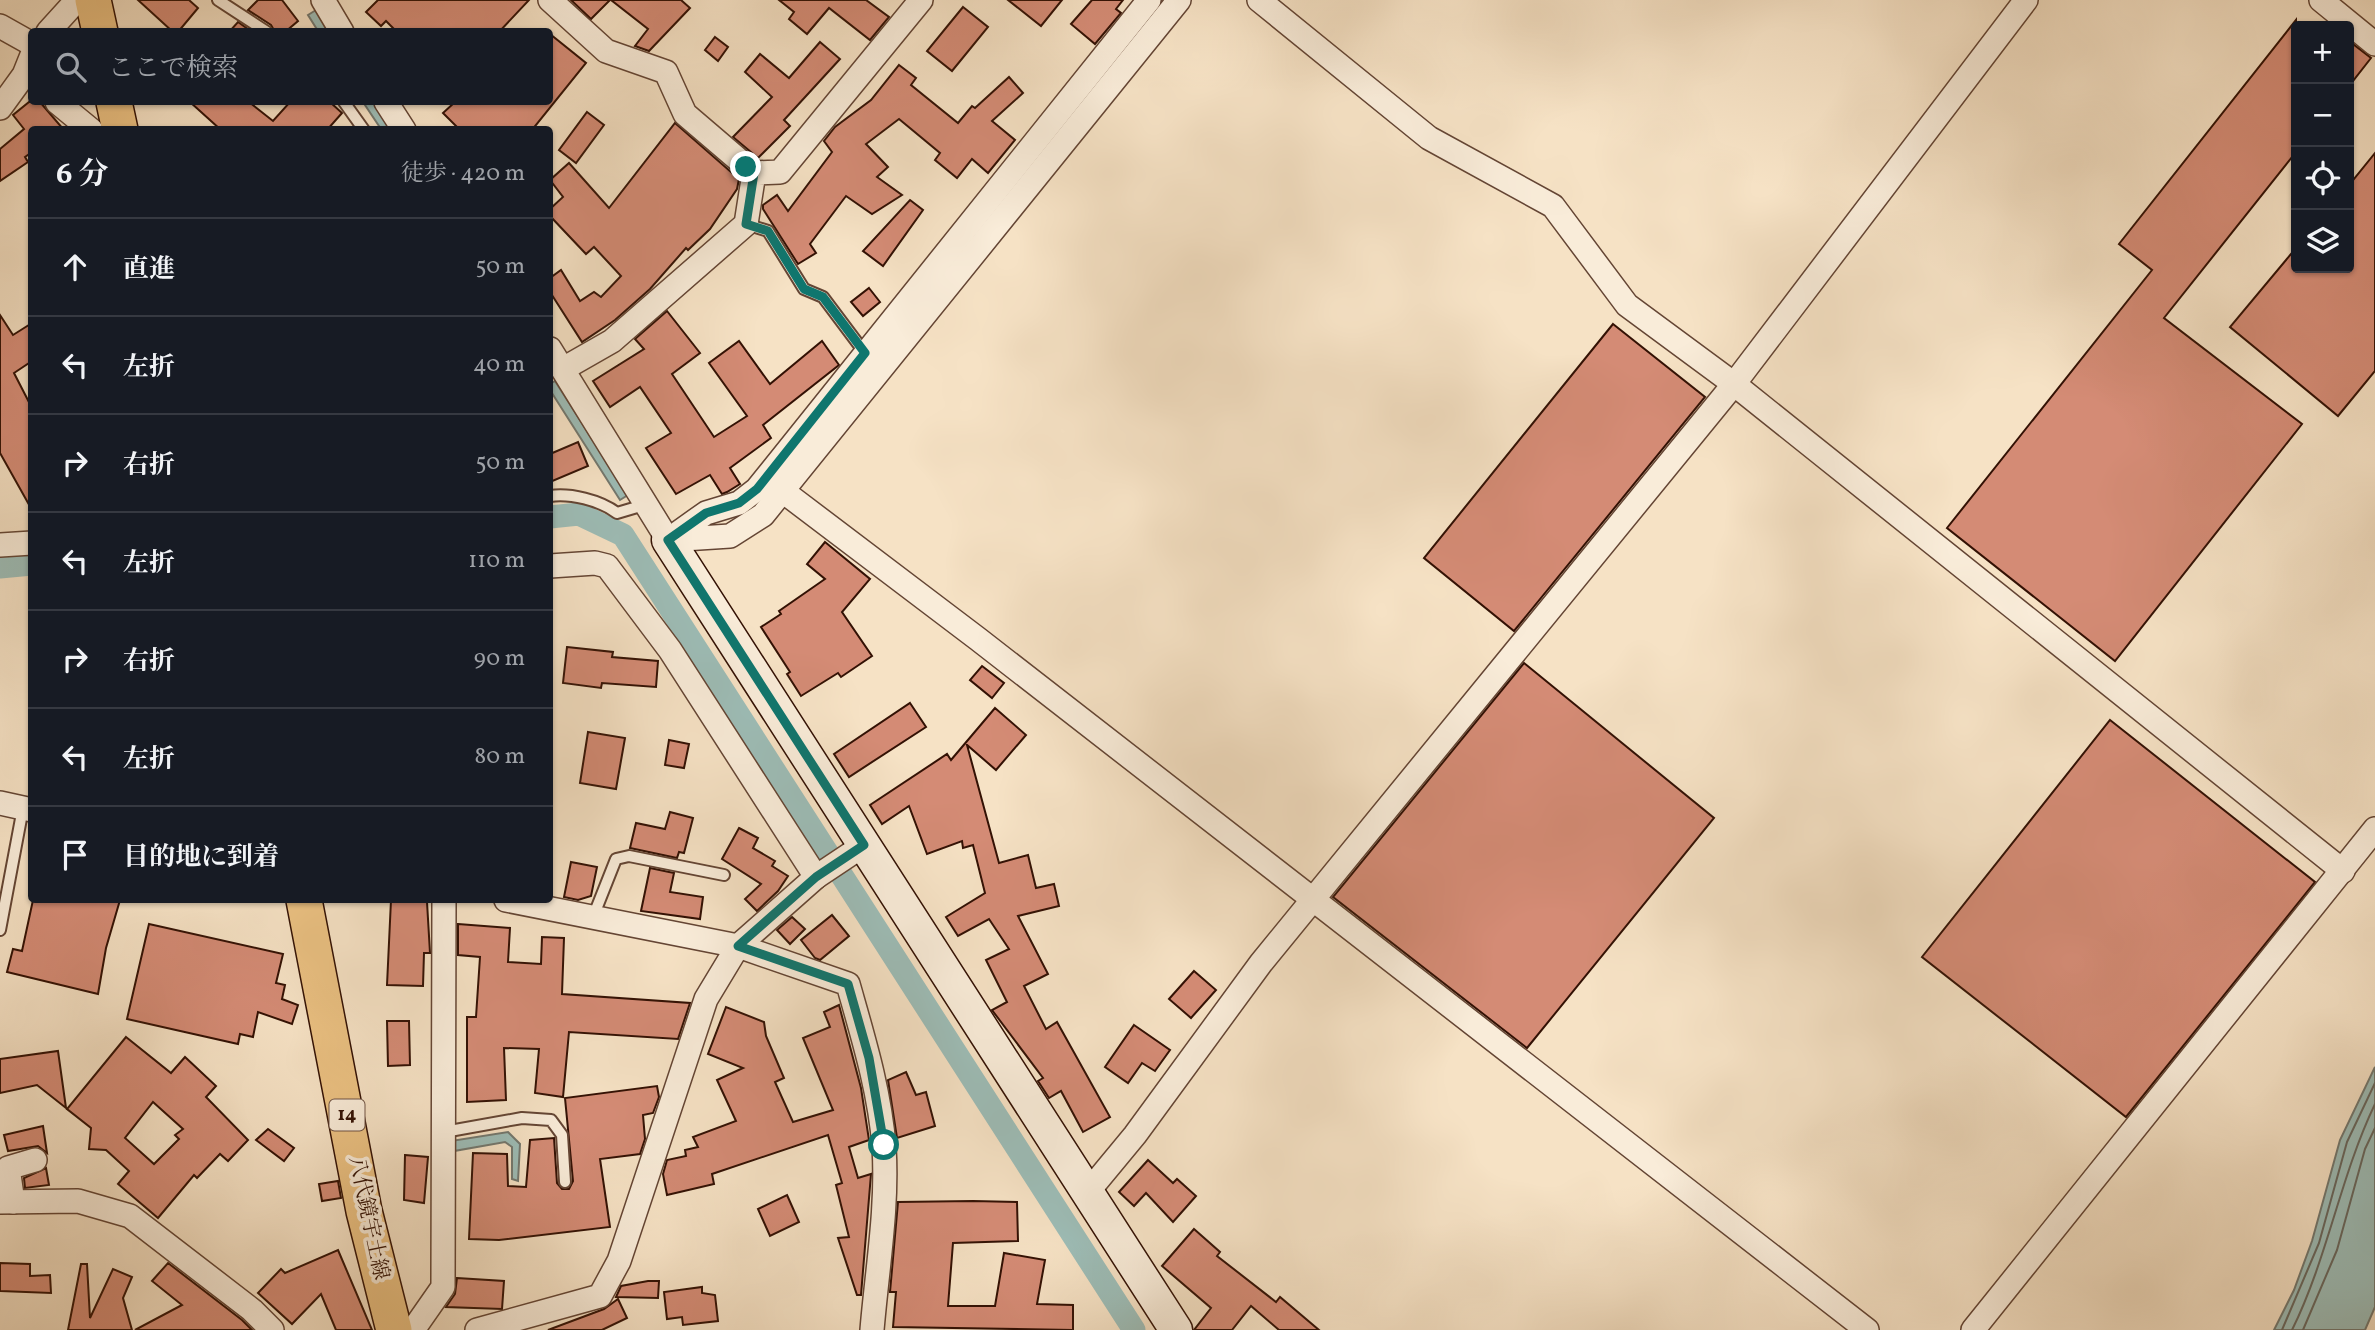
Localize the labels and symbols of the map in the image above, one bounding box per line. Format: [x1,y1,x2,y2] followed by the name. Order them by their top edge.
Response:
[730,151,761,182] route end
[330,1100,364,1130] road number: 14
[868,1129,899,1160] route start
[341,1153,395,1283] street label: 八代鏡宇土線

